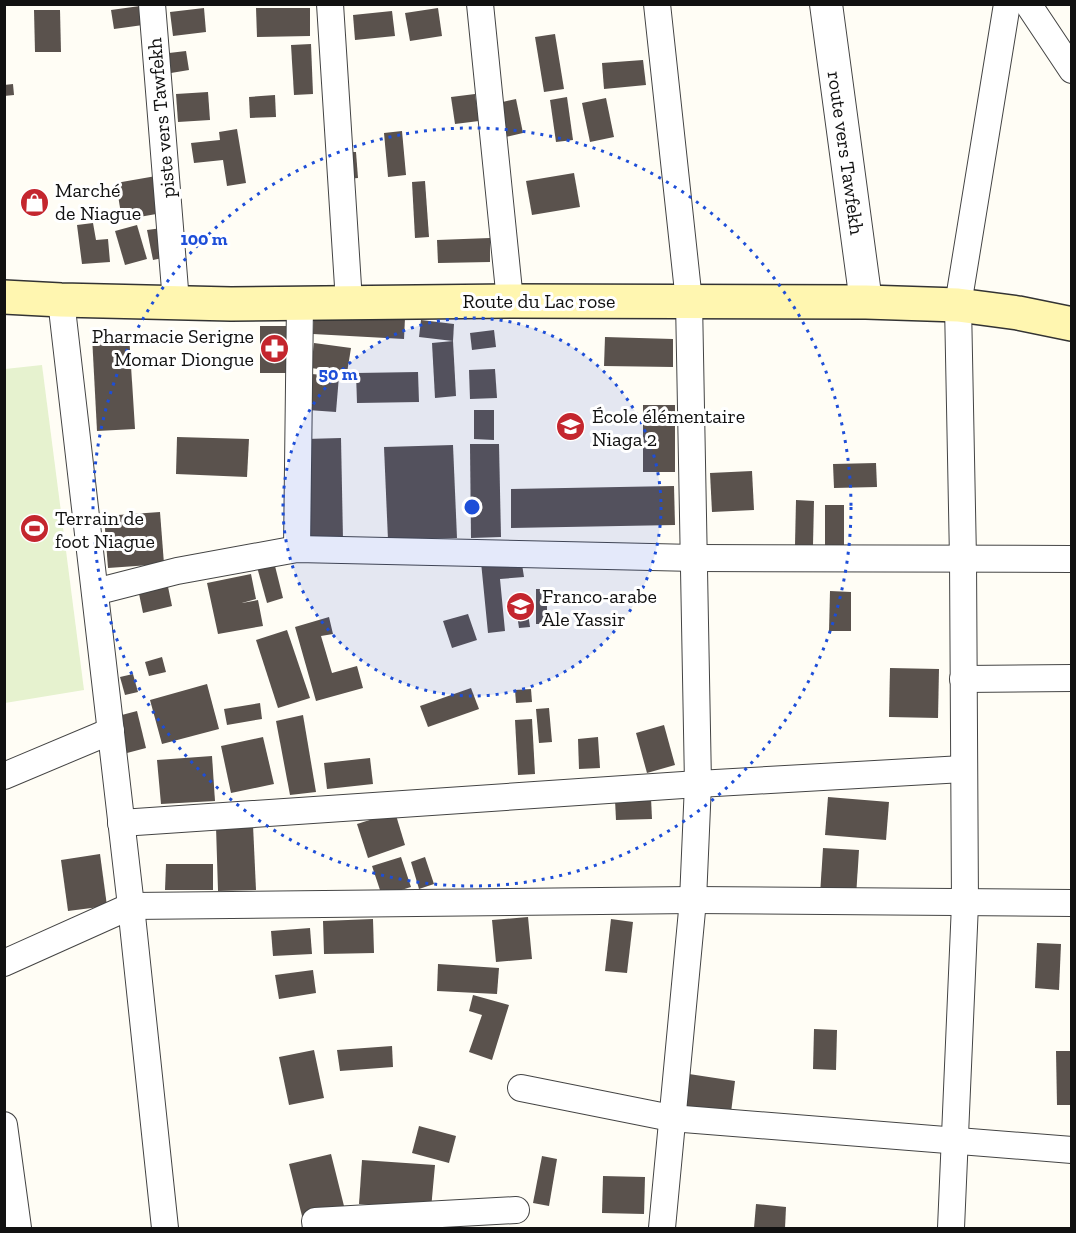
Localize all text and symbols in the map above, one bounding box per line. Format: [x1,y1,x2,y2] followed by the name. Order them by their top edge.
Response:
[142,36,180,199] street label: piste vers Tawfekh
[823,70,869,237] street label: route vers Tawfekh
[55,178,141,225] place label: Marché de Niague
[18,186,50,218] shop icon: Marché de Niague
[180,228,228,250] text: 100 m
[463,289,615,313] street label: Route du Lac rose
[92,324,254,371] place label: Pharmacie Serigne Momar Diongue
[259,332,291,364] pharmacy icon: Pharmacie Serigne Momar Diongue
[319,363,358,385] text: 50 m
[592,404,745,451] place label: École élémentaire Niaga 2
[555,411,587,443] school or university icon: École élémentaire Niaga 2
[462,497,482,517] centre of rings
[55,506,155,553] place label: Terrain de foot Niague
[18,513,50,545] sports icon: Terrain de foot Niague
[542,584,657,631] place label: Franco-arabe Ale Yassir
[505,591,537,623] school or university icon: Franco-arabe Ale Yassir

